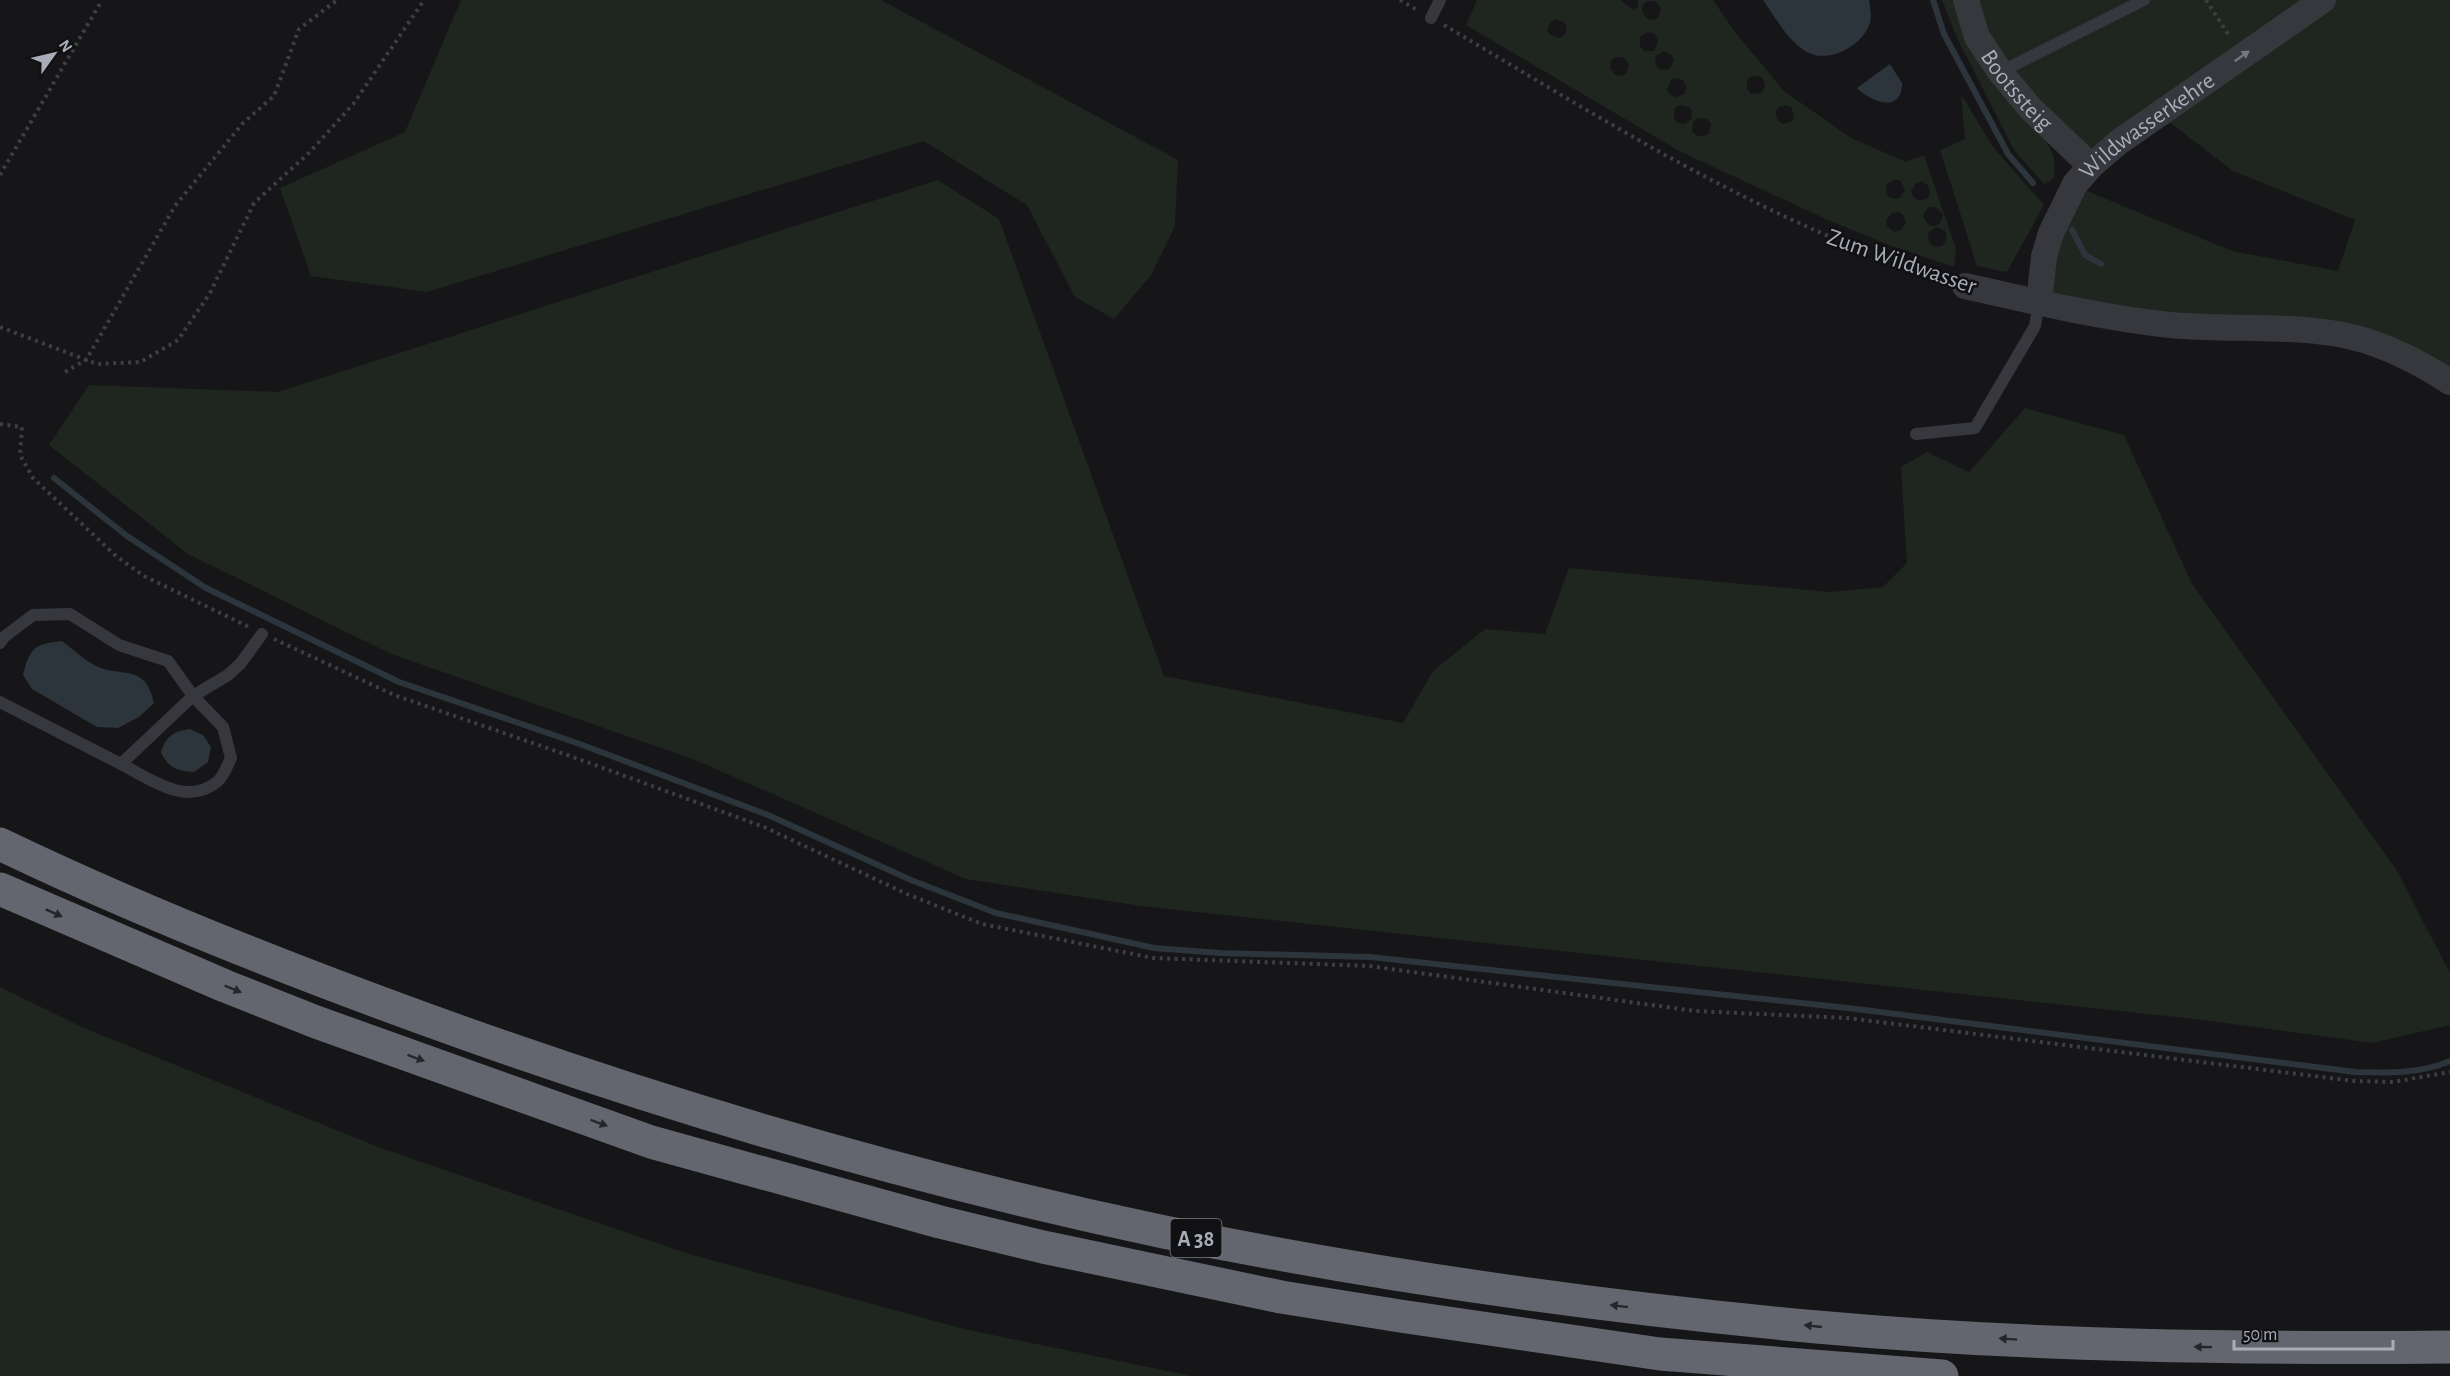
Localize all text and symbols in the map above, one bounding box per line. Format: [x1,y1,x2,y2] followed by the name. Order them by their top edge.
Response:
[24,24,84,84] north arrow
[56,37,75,55] text: N
[1976,46,2057,136] street label: Bootssteig
[2234,50,2250,62] one-way arrow
[2075,68,2219,183] street label: Wildwasserkehre
[1824,225,1980,299] street label: Zum Wildwasser
[45,908,63,918] one-way arrow
[224,985,242,994] one-way arrow
[407,1053,425,1063] one-way arrow
[590,1119,608,1129] one-way arrow
[1170,1219,1222,1257] road number: A 38
[1610,1301,1629,1311] one-way arrow
[2234,1313,2393,1351] scale bar
[1804,1321,1823,1331] one-way arrow
[2243,1326,2277,1344] text: 50 m
[1998,1334,2017,1343] one-way arrow
[2193,1342,2212,1352] one-way arrow

